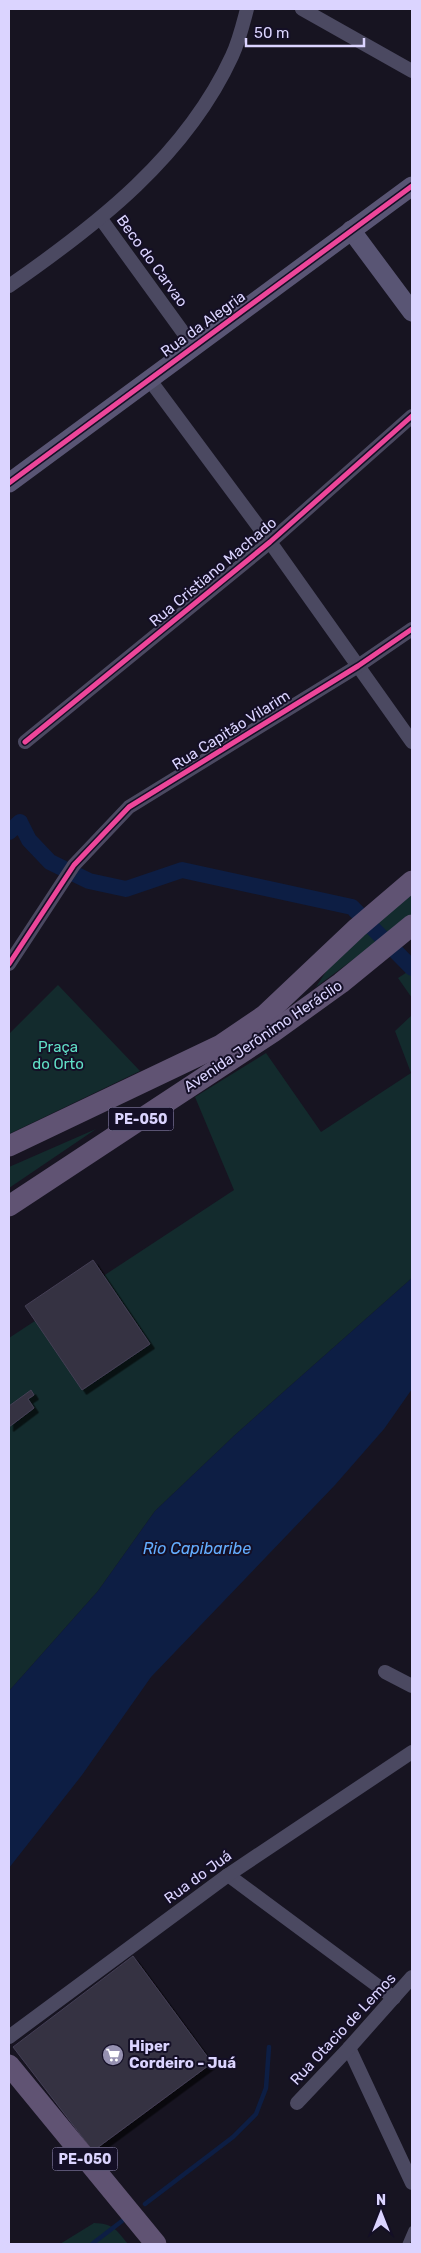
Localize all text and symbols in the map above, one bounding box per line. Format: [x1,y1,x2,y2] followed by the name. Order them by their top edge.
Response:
[246,15,364,47] scale bar
[254,24,289,42] text: 50 m
[113,212,191,310] street label: Beco do Carvao
[157,287,249,361] street label: Rua da Alegria
[146,514,280,630] street label: Rua Cristiano Machado
[169,686,293,774] street label: Rua Capitão Vilarim
[180,976,346,1096] street label: Avenida Jerônimo Heráclio
[32,1038,84,1073] park label: Praça do Orto
[108,1108,174,1130] road number: PE-050
[143,1539,251,1558] water label: Rio Capibaribe
[161,1847,235,1907] street label: Rua do Juá
[286,1969,400,2089] street label: Rua Otacio de Lemos
[129,2037,236,2072] place label: Hiper Cordeiro - Juá
[101,2043,125,2067] supermarket icon: Hiper Cordeiro - Juá
[52,2148,118,2170] road number: PE-050
[356,2188,406,2238] north arrow
[376,2192,386,2209] text: N

